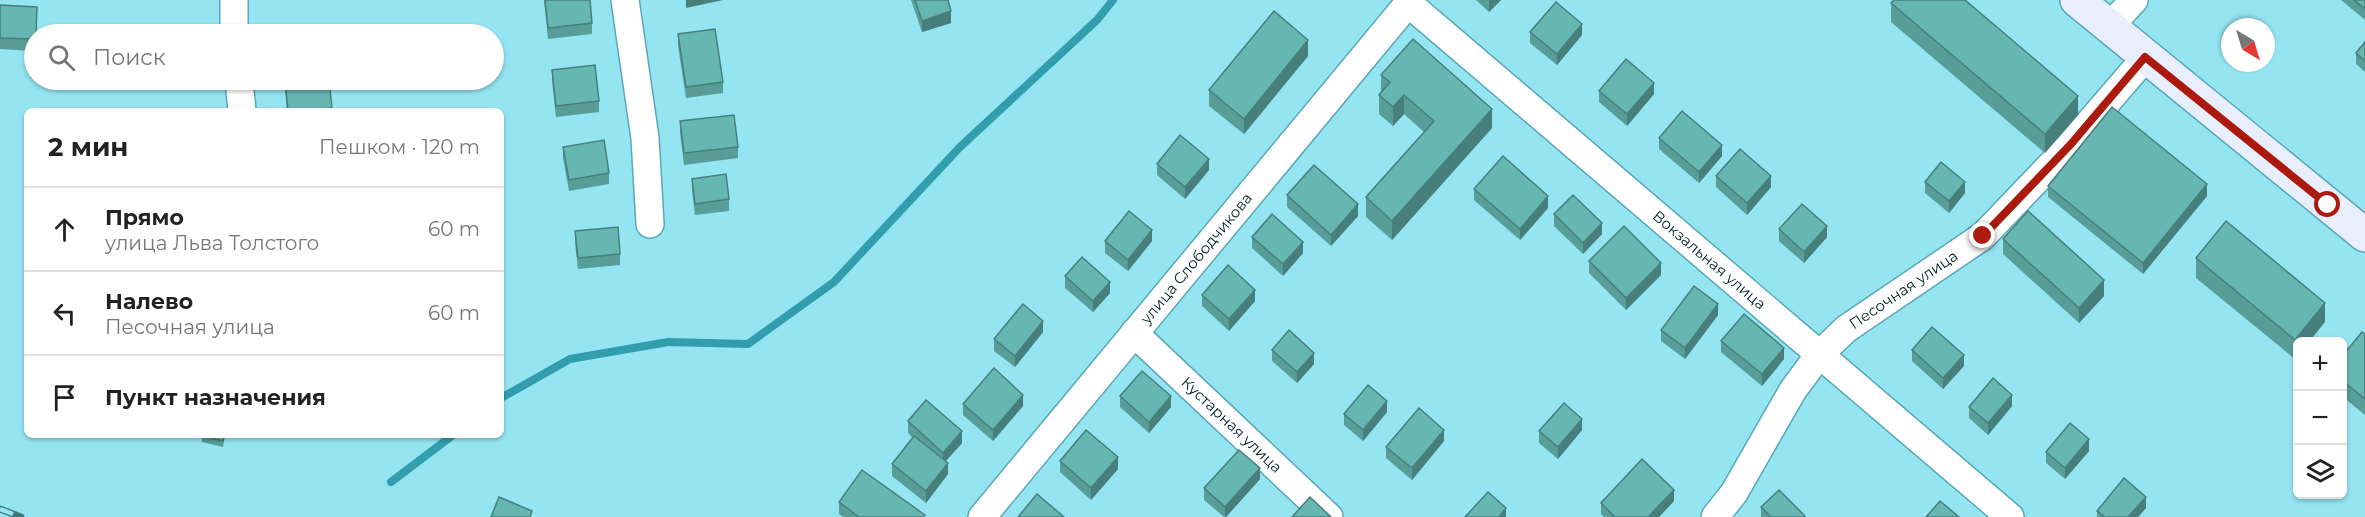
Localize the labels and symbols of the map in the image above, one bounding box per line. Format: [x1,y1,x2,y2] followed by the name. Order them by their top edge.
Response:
[2221,18,2275,72] north arrow
[1136,189,1256,328] street label: улица Слободчикова
[2314,191,2340,217] route start
[1649,206,1770,313] street label: Вокзальная улица
[1969,222,1995,248] route end
[1845,246,1961,333] street label: Песочная улица
[1177,373,1286,477] street label: Кустарная улица

